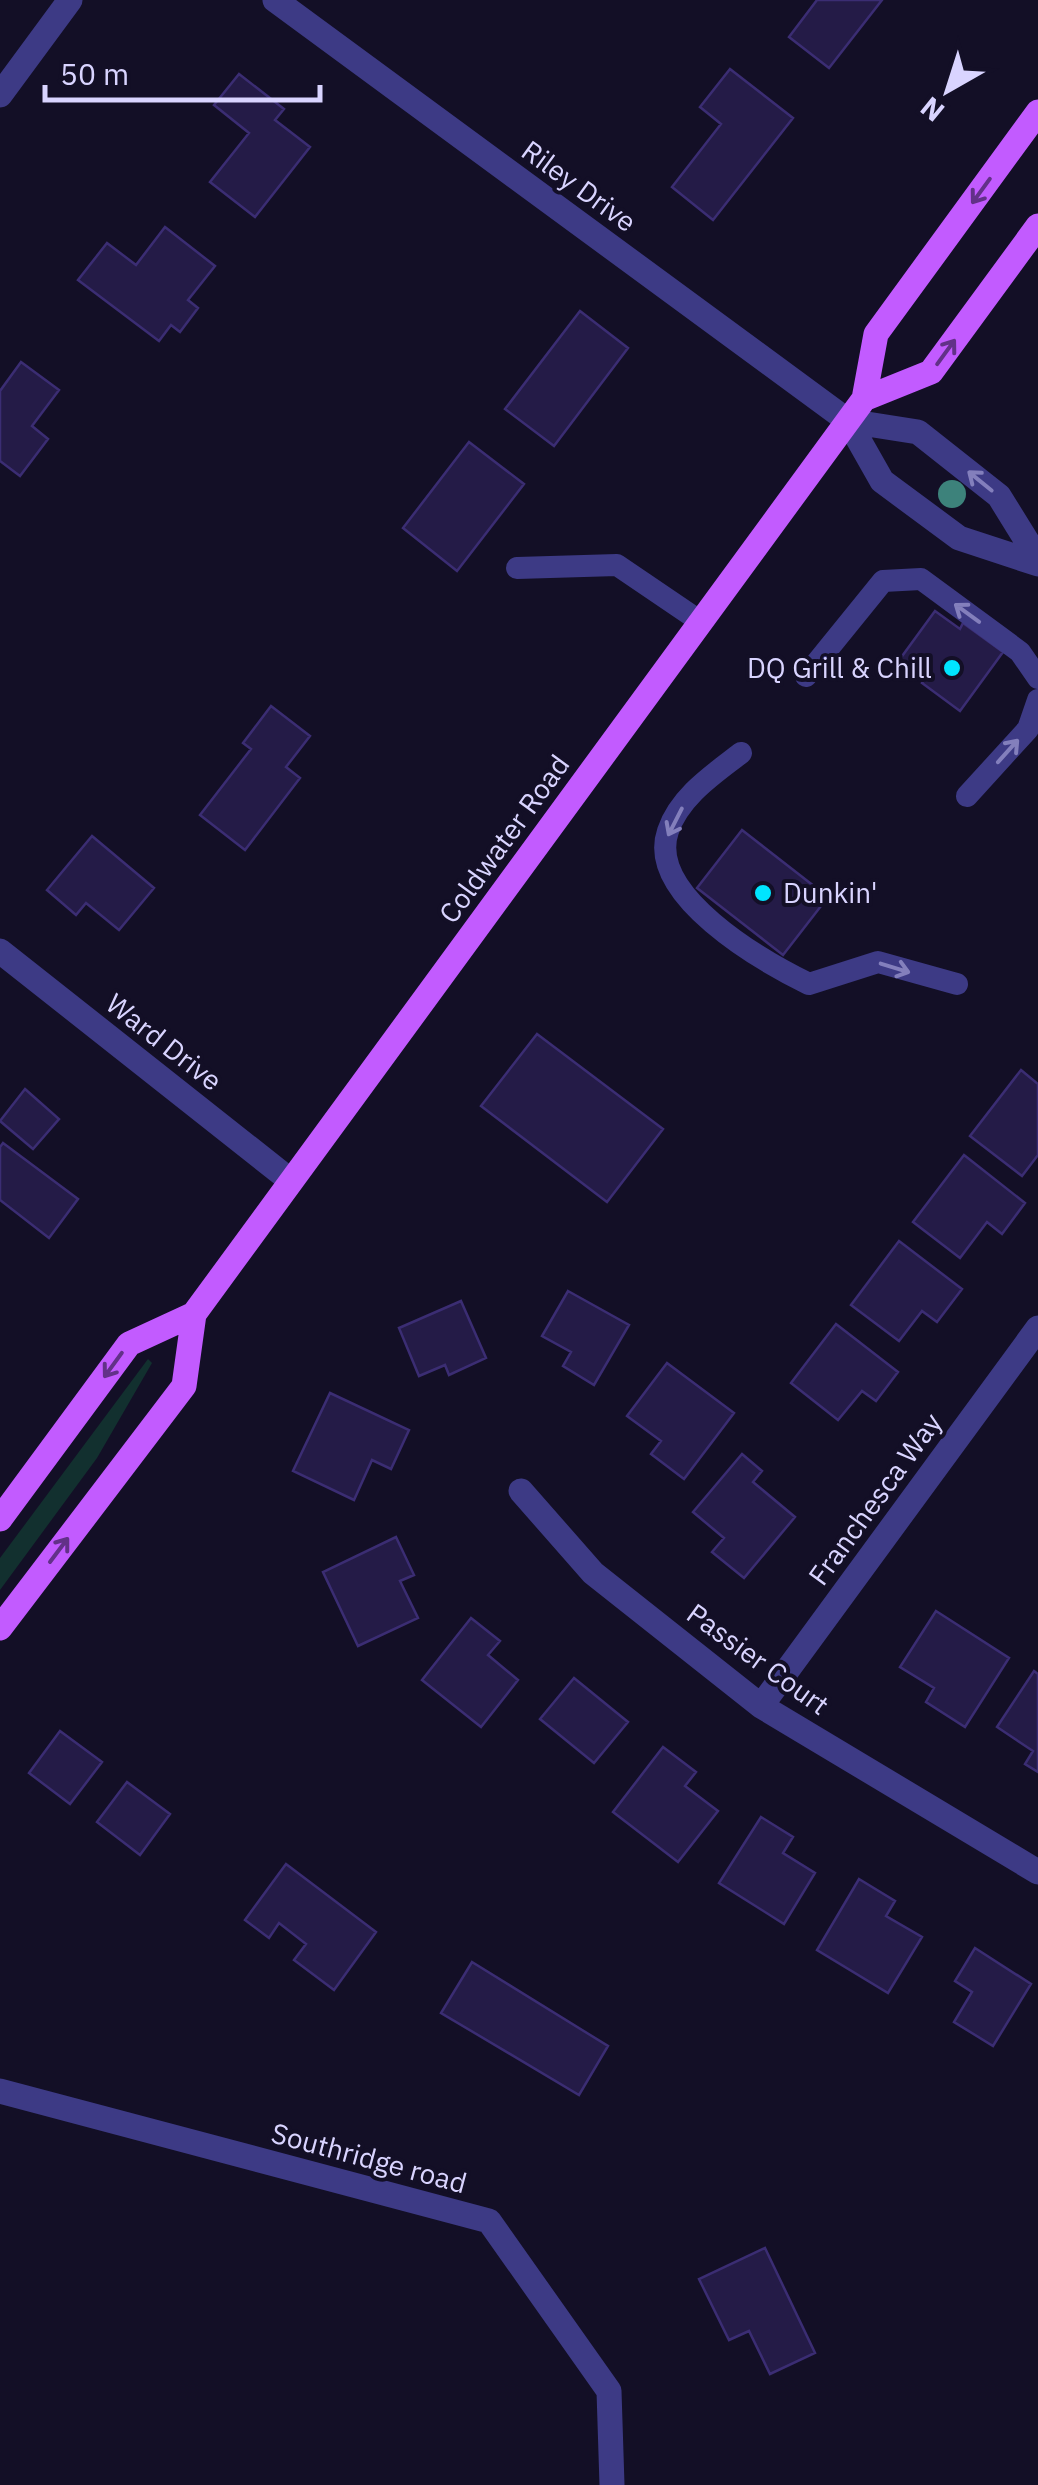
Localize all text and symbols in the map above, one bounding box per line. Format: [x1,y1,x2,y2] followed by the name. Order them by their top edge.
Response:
[45,40,320,102] scale bar
[898,40,998,140] north arrow
[60,54,129,93] text: 50 m
[912,89,951,131] text: N
[514,131,644,240] street label: Riley Drive
[970,176,991,204] one-way arrow
[935,339,956,366] one-way arrow
[967,471,994,492] one-way arrow
[954,603,981,624] one-way arrow
[747,649,932,686] place label: DQ Grill & Chill
[941,657,963,679] marker: DQ Grill & Chill
[996,739,1019,764] one-way arrow
[430,747,577,930] street label: Coldwater Road
[665,807,684,836] one-way arrow
[783,874,878,911] place label: Dunkin'
[752,882,774,904] marker: Dunkin'
[879,960,911,978] one-way arrow
[99,985,230,1099] street label: Ward Drive
[103,1351,124,1378] one-way arrow
[800,1405,950,1592] street label: Franchesca Way
[48,1538,70,1564] one-way arrow
[680,1594,837,1723] street label: Passier Court
[267,2114,471,2201] street label: Southridge road

